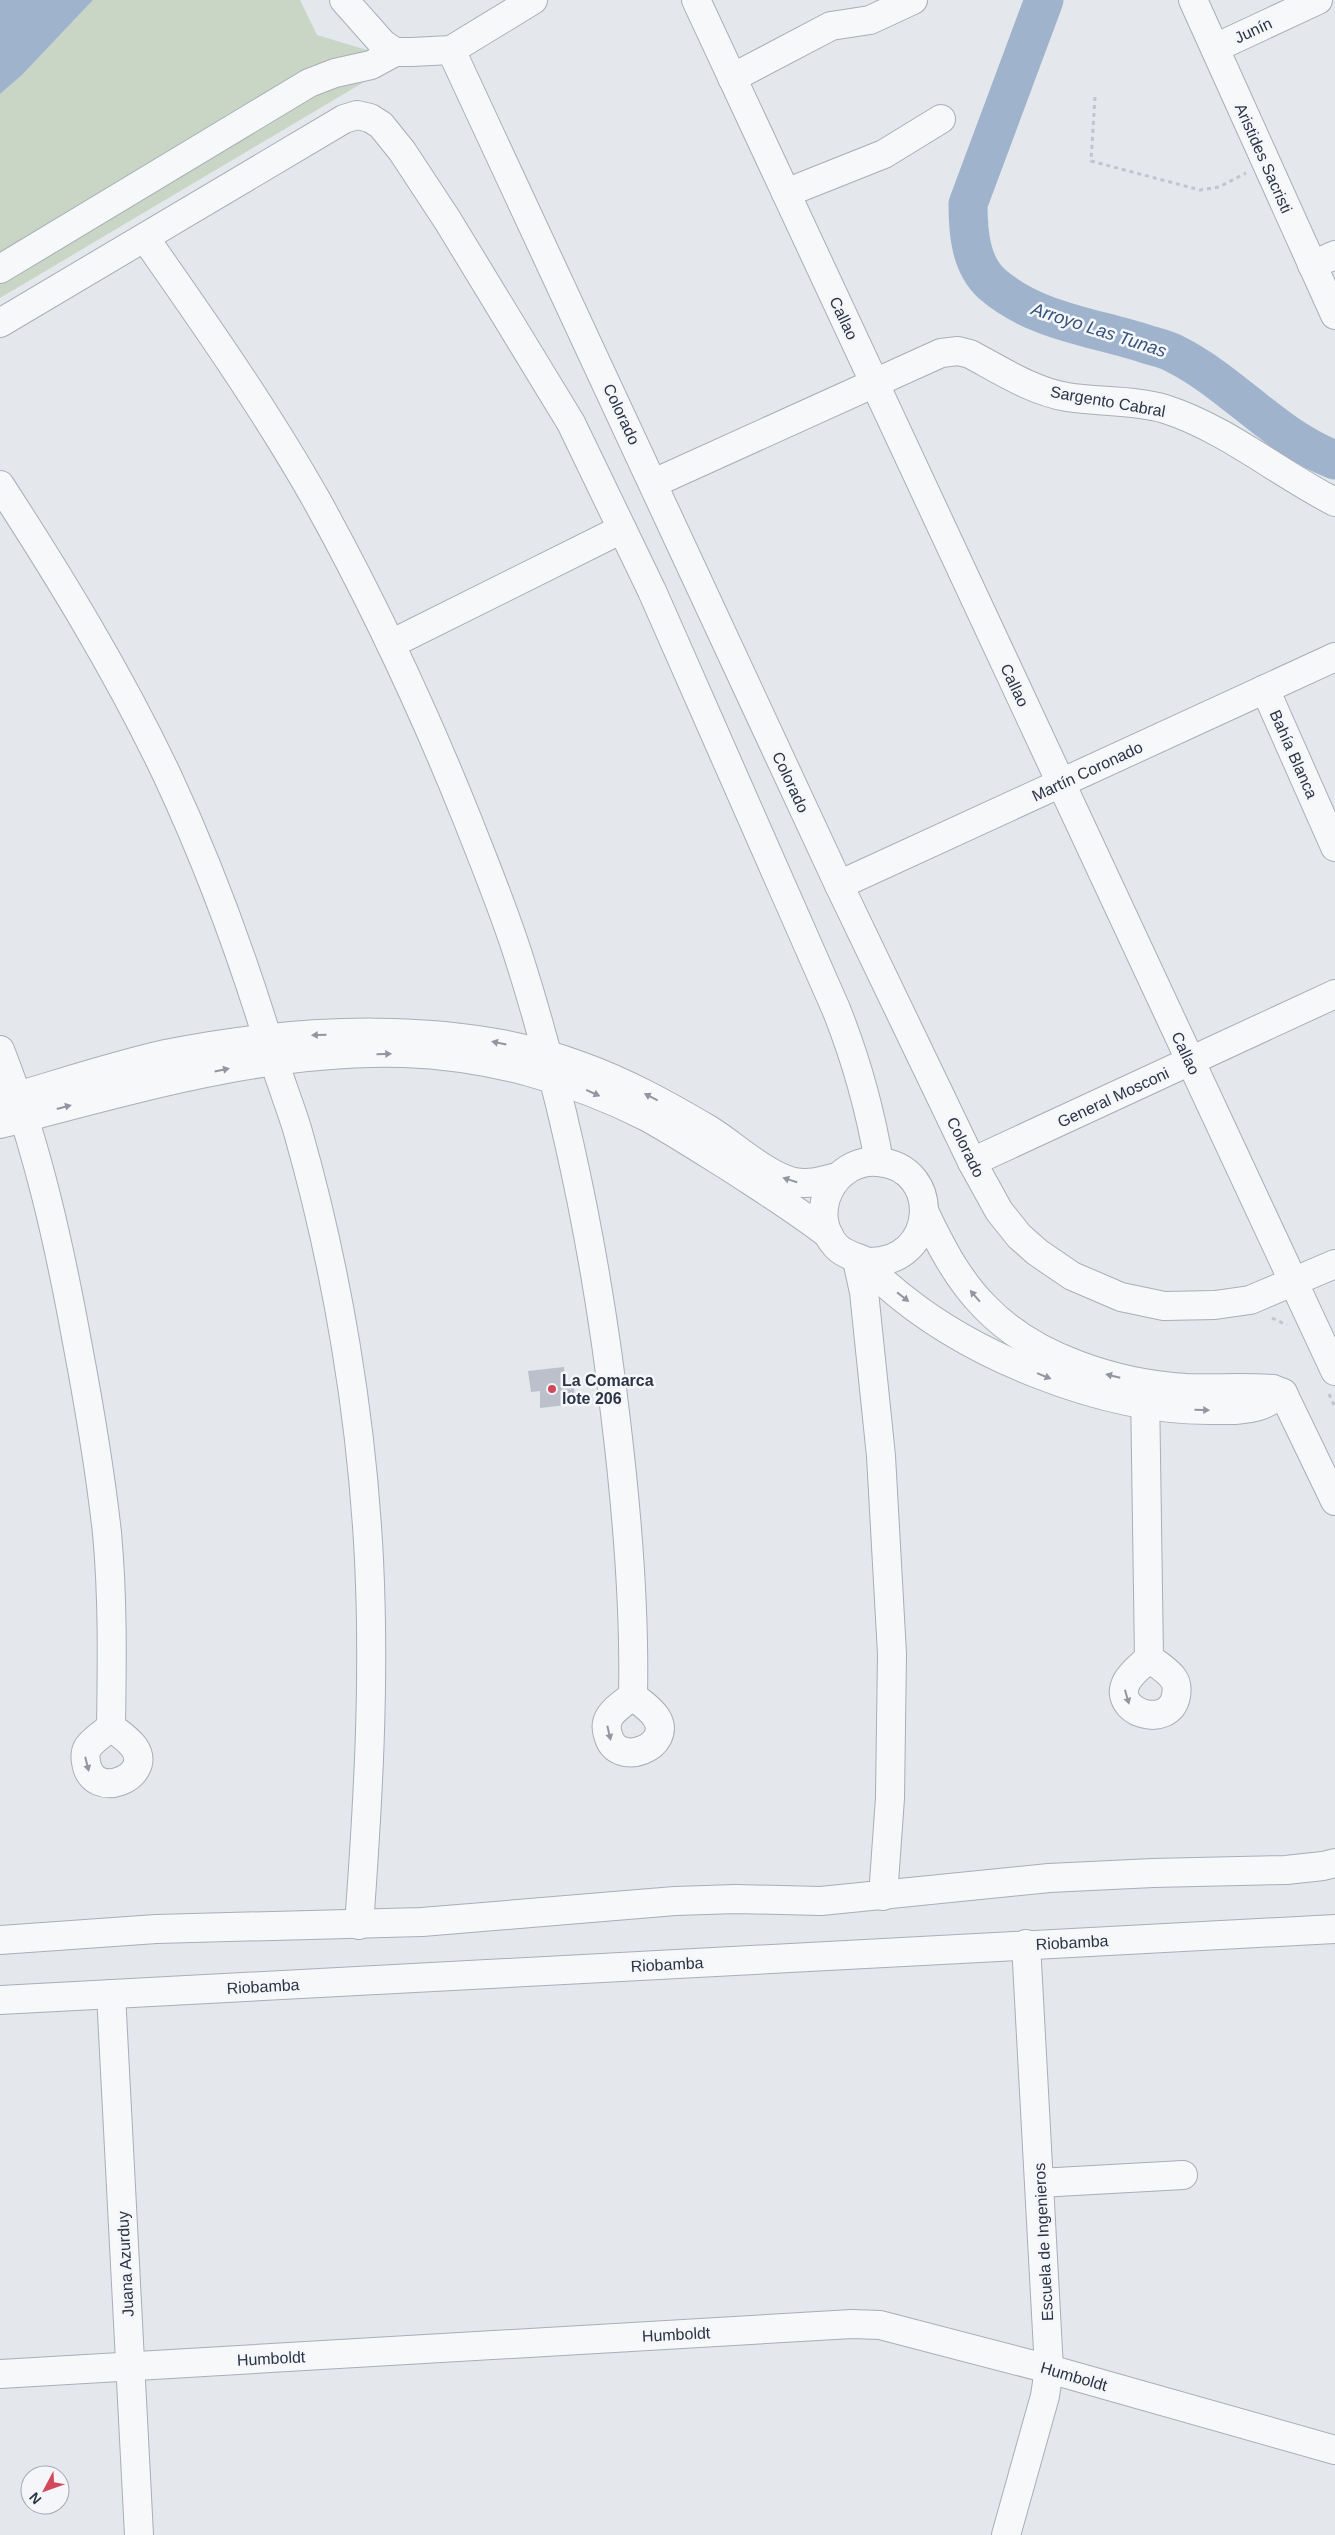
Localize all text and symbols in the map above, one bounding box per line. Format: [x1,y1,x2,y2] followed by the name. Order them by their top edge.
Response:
[1232,14,1275,46] street label: Junín
[1232,101,1295,216] street label: Aristides Sacristi
[826,294,861,342] street label: Callao
[1028,298,1169,361] water label: Arroyo Las Tunas
[600,381,643,447] street label: Colorado
[1049,383,1167,420] street label: Sargento Cabral
[997,661,1032,709] street label: Callao
[1266,707,1321,801] street label: Bahía Blanca
[1029,738,1145,805] street label: Martín Coronado
[769,749,812,815] street label: Colorado
[1168,1029,1203,1077] street label: Callao
[311,1032,327,1040] one-way arrow
[491,1039,506,1047] one-way arrow
[376,1049,392,1057] one-way arrow
[1055,1064,1172,1131] street label: General Mosconi
[215,1066,231,1074] one-way arrow
[586,1090,600,1098] one-way arrow
[644,1093,658,1101] one-way arrow
[56,1103,72,1111] one-way arrow
[944,1114,987,1180] street label: Colorado
[783,1175,798,1183] one-way arrow
[896,1291,909,1302] one-way arrow
[969,1291,981,1303] one-way arrow
[562,1372,654,1407] place label: La Comarca lote 206
[1037,1372,1052,1380] one-way arrow
[1106,1372,1121,1380] one-way arrow
[546,1383,558,1395] marker: La Comarca lote 206
[1194,1406,1210,1414] one-way arrow
[1124,1690,1132,1705] one-way arrow
[605,1725,613,1741] one-way arrow
[83,1756,91,1772] one-way arrow
[1035,1932,1109,1953] street label: Riobamba
[630,1954,704,1975] street label: Riobamba
[226,1976,300,1997] street label: Riobamba
[1031,2162,1056,2321] street label: Escuela de Ingenieros
[114,2211,137,2317] street label: Juana Azurduy
[641,2324,711,2345] street label: Humboldt
[236,2348,306,2369] street label: Humboldt
[1039,2359,1110,2394] street label: Humboldt
[20,2465,70,2515] north arrow
[26,2489,45,2508] text: N

